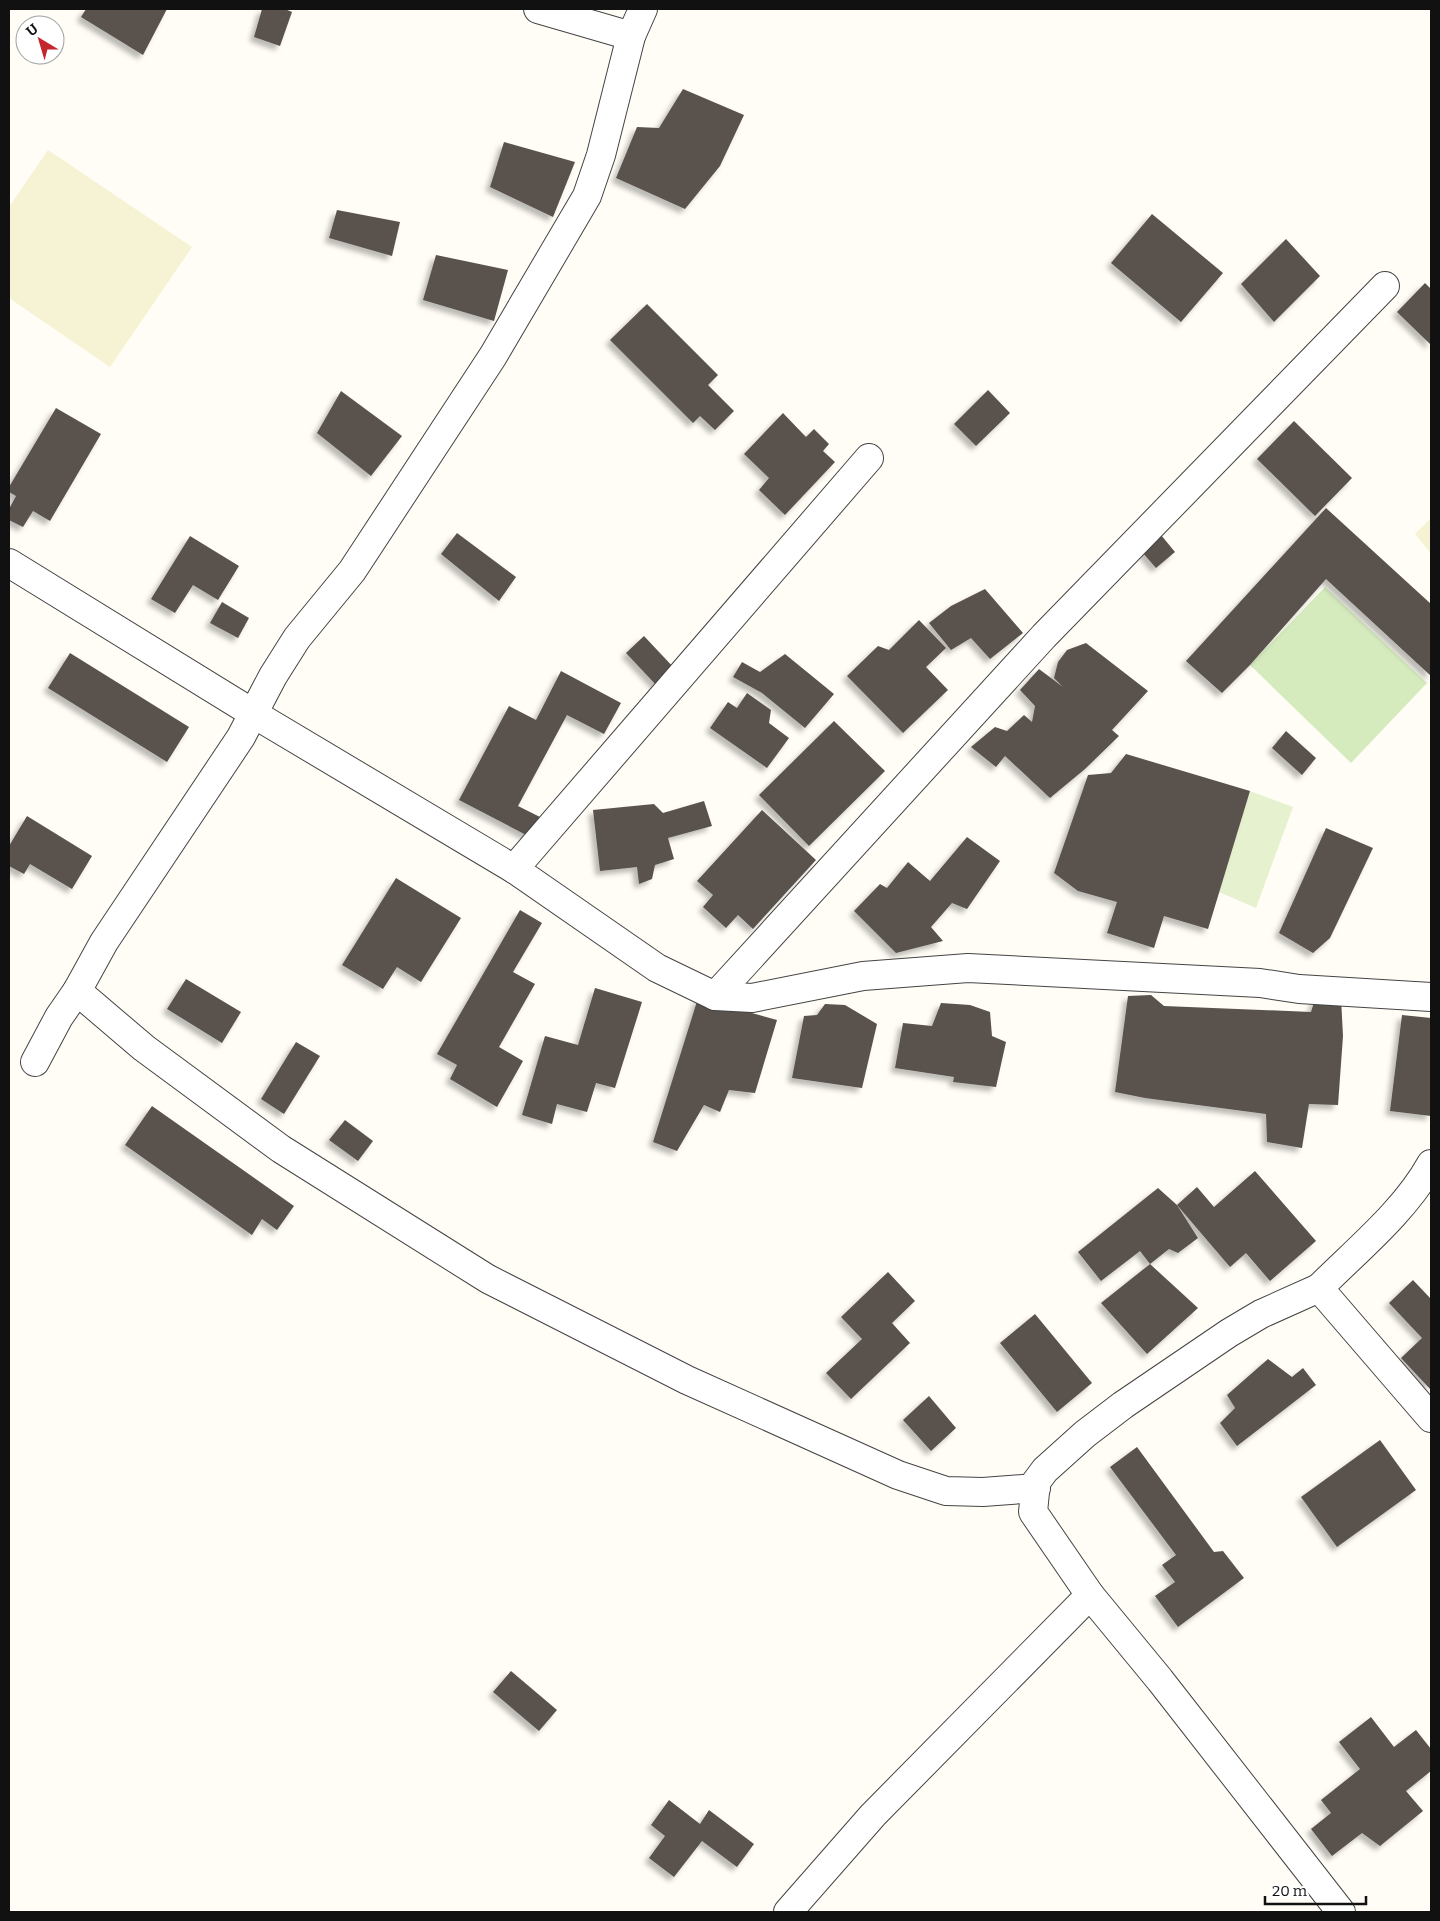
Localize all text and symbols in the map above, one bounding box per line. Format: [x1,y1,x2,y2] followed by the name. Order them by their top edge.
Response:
[15,15,65,65] north arrow
[23,20,42,40] text: U
[1265,1874,1366,1906] scale bar
[1272,1882,1308,1900] text: 20 m

